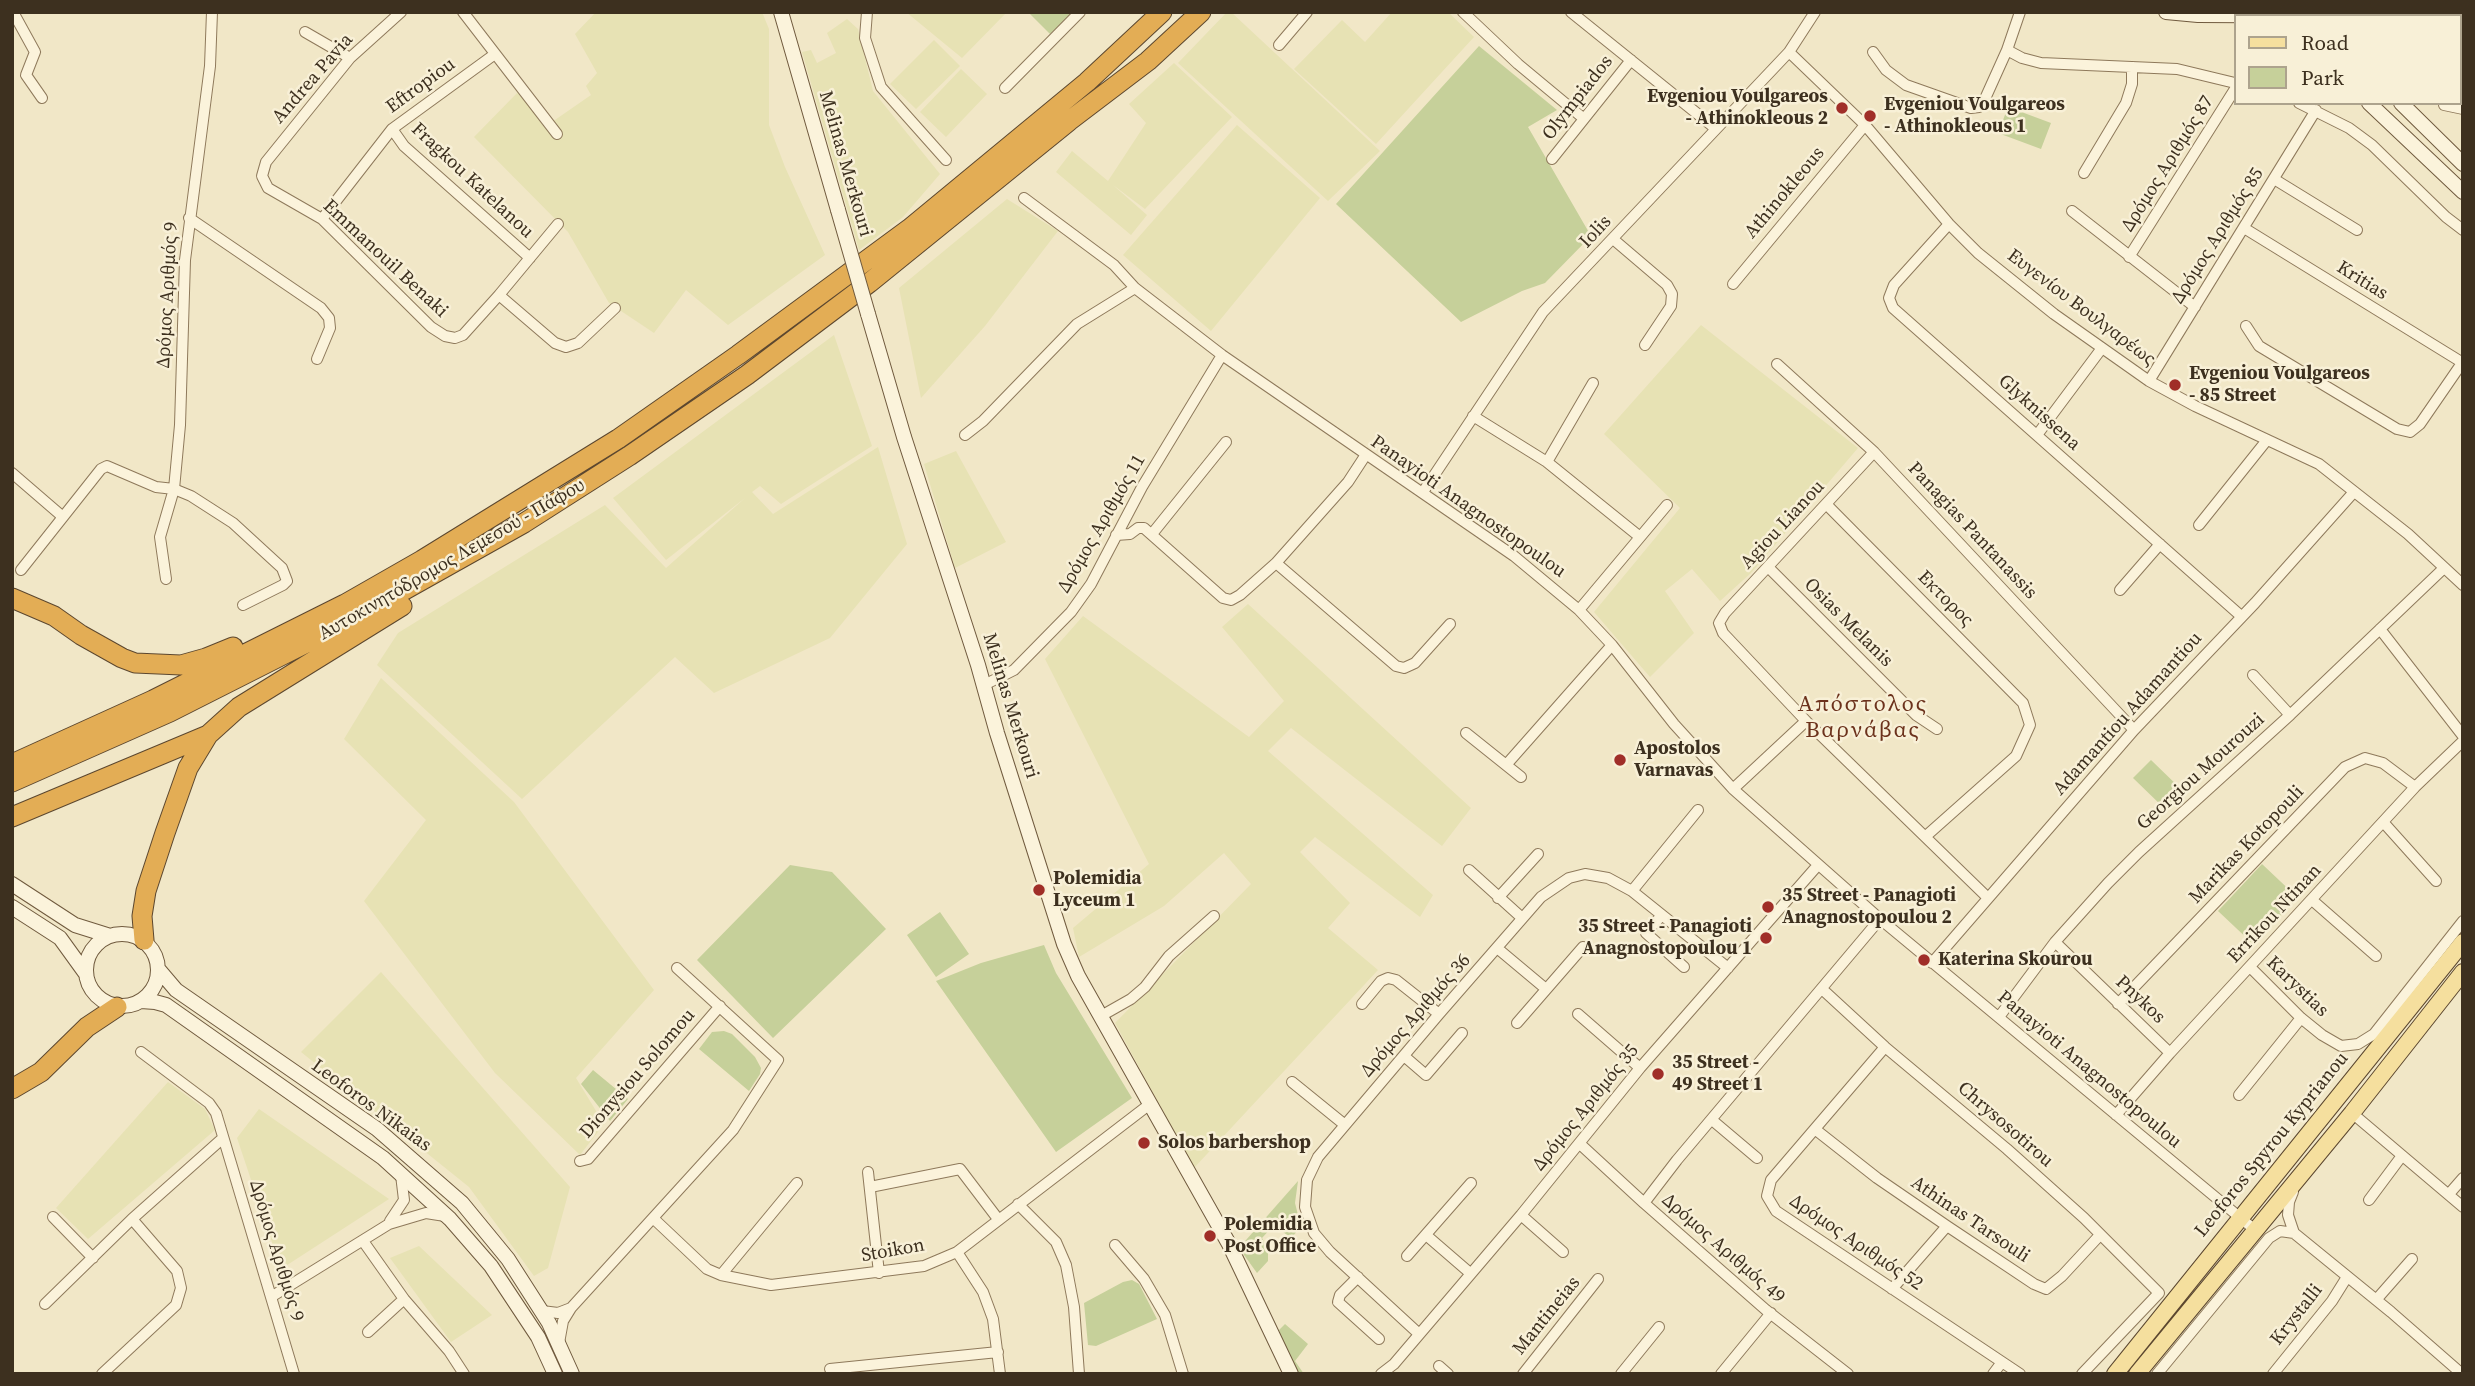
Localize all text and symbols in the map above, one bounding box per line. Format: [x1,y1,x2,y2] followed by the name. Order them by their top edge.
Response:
[2234,14,2461,105] legend
[2301,28,2349,57] text: Road
[268,29,358,129] street label: Andrea Pavia
[1538,51,1618,145] street label: Olympiados
[382,53,460,119] street label: Eftropiou
[2301,63,2344,92] text: Park
[1647,86,1828,130] place label: Evgeniou Voulgareos - Athinokleous 2
[813,88,877,240] street label: Melinas Merkouri
[2117,92,2219,236] street label: Δρόμος Αριθμός 87
[1884,94,2065,138] place label: Evgeniou Voulgareos - Athinokleous 1
[1834,100,1850,116] marker: Evgeniou Voulgareos - Athinokleous 2
[1862,108,1878,124] marker: Evgeniou Voulgareos - Athinokleous 1
[406,118,538,244] street label: Fragkou Katelanou
[1740,143,1830,243] street label: Athinokleous
[2167,164,2269,308] street label: Δρόμος Αριθμός 85
[318,195,452,323] street label: Emmanouil Benaki
[1575,211,1617,253] street label: Iolis
[153,221,183,369] street label: Δρόμος Αριθμός 9
[2002,245,2160,371] street label: Ευγενίου Βουλγαρέως
[2332,256,2392,306] street label: Kritias
[2189,363,2370,407] place label: Evgeniou Voulgareos - 85 Street
[1993,370,2085,456] street label: Glyknissena
[2167,377,2183,393] marker: Evgeniou Voulgareos - 85 Street
[1366,431,1570,583] street label: Panayioti Anagnostopoulou
[1053,451,1151,597] street label: Δρόμος Αριθμός 11
[1903,458,2041,604] street label: Panagias Pantanassis
[315,474,589,646] street label: Αυτοκινητόδρομος Λεμεσού - Πάφου
[1736,476,1830,574] street label: Agiou Lianou
[1912,566,1978,632] street label: Εκτορος
[1799,574,1897,672] street label: Osias Melanis
[2049,628,2207,800] street label: Adamantiou Adamantiou
[977,631,1043,781] street label: Melinas Merkouri
[1799,691,1927,745] district label: Απόστολος Βαρνάβας
[2133,709,2269,835] street label: Georgiou Mourouzi
[1634,738,1720,782] place label: Apostolos Varnavas
[1612,752,1628,768] marker: Apostolos Varnavas
[2185,781,2309,909] street label: Marikas Kotopouli
[2223,860,2327,968] street label: Errikou Ntinan
[1053,868,1142,912] place label: Polemidia Lyceum 1
[1031,882,1047,898] marker: Polemidia Lyceum 1
[1782,885,1956,929] place label: 35 Street - Panagioti Anagnostopoulou 2
[1760,899,1776,915] marker: 35 Street - Panagioti Anagnostopoulou 2
[1578,916,1752,960] place label: 35 Street - Panagioti Anagnostopoulou 1
[1758,930,1774,946] marker: 35 Street - Panagioti Anagnostopoulou 1
[1938,949,2092,971] place label: Katerina Skourou
[1356,950,1476,1082] street label: Δρόμος Αριθμός 36
[1916,952,1932,968] marker: Katerina Skourou
[2261,952,2333,1022] street label: Karystias
[2110,971,2170,1029] street label: Pnykos
[1992,986,2186,1154] street label: Panayioti Anagnostopoulou
[576,1005,700,1143] street label: Dionysiou Solomou
[1528,1040,1644,1176] street label: Δρόμος Αριθμός 35
[2190,1048,2354,1242] street label: Leoforos Spyrou Kyprianou
[1672,1052,1763,1096] place label: 35 Street - 49 Street 1
[307,1055,435,1157] street label: Leoforos Nikaias
[1650,1066,1666,1082] marker: 35 Street - 49 Street 1
[1952,1077,2058,1173] street label: Chrysosotirou
[1158,1132,1311,1154] place label: Solos barbershop
[1136,1135,1152,1151] marker: Solos barbershop
[1906,1172,2034,1268] street label: Athinas Tarsouli
[244,1178,308,1324] street label: Δρόμος Αριθμός 9
[1657,1189,1789,1309] street label: Δρόμος Αριθμός 49
[1785,1190,1927,1296] street label: Δρόμος Αριθμός 52
[1224,1214,1316,1258] place label: Polemidia Post Office
[1202,1228,1218,1244] marker: Polemidia Post Office
[860,1234,926,1268] street label: Stoikon
[1508,1272,1586,1360] street label: Mantineias
[2266,1280,2328,1350] street label: Krystalli

